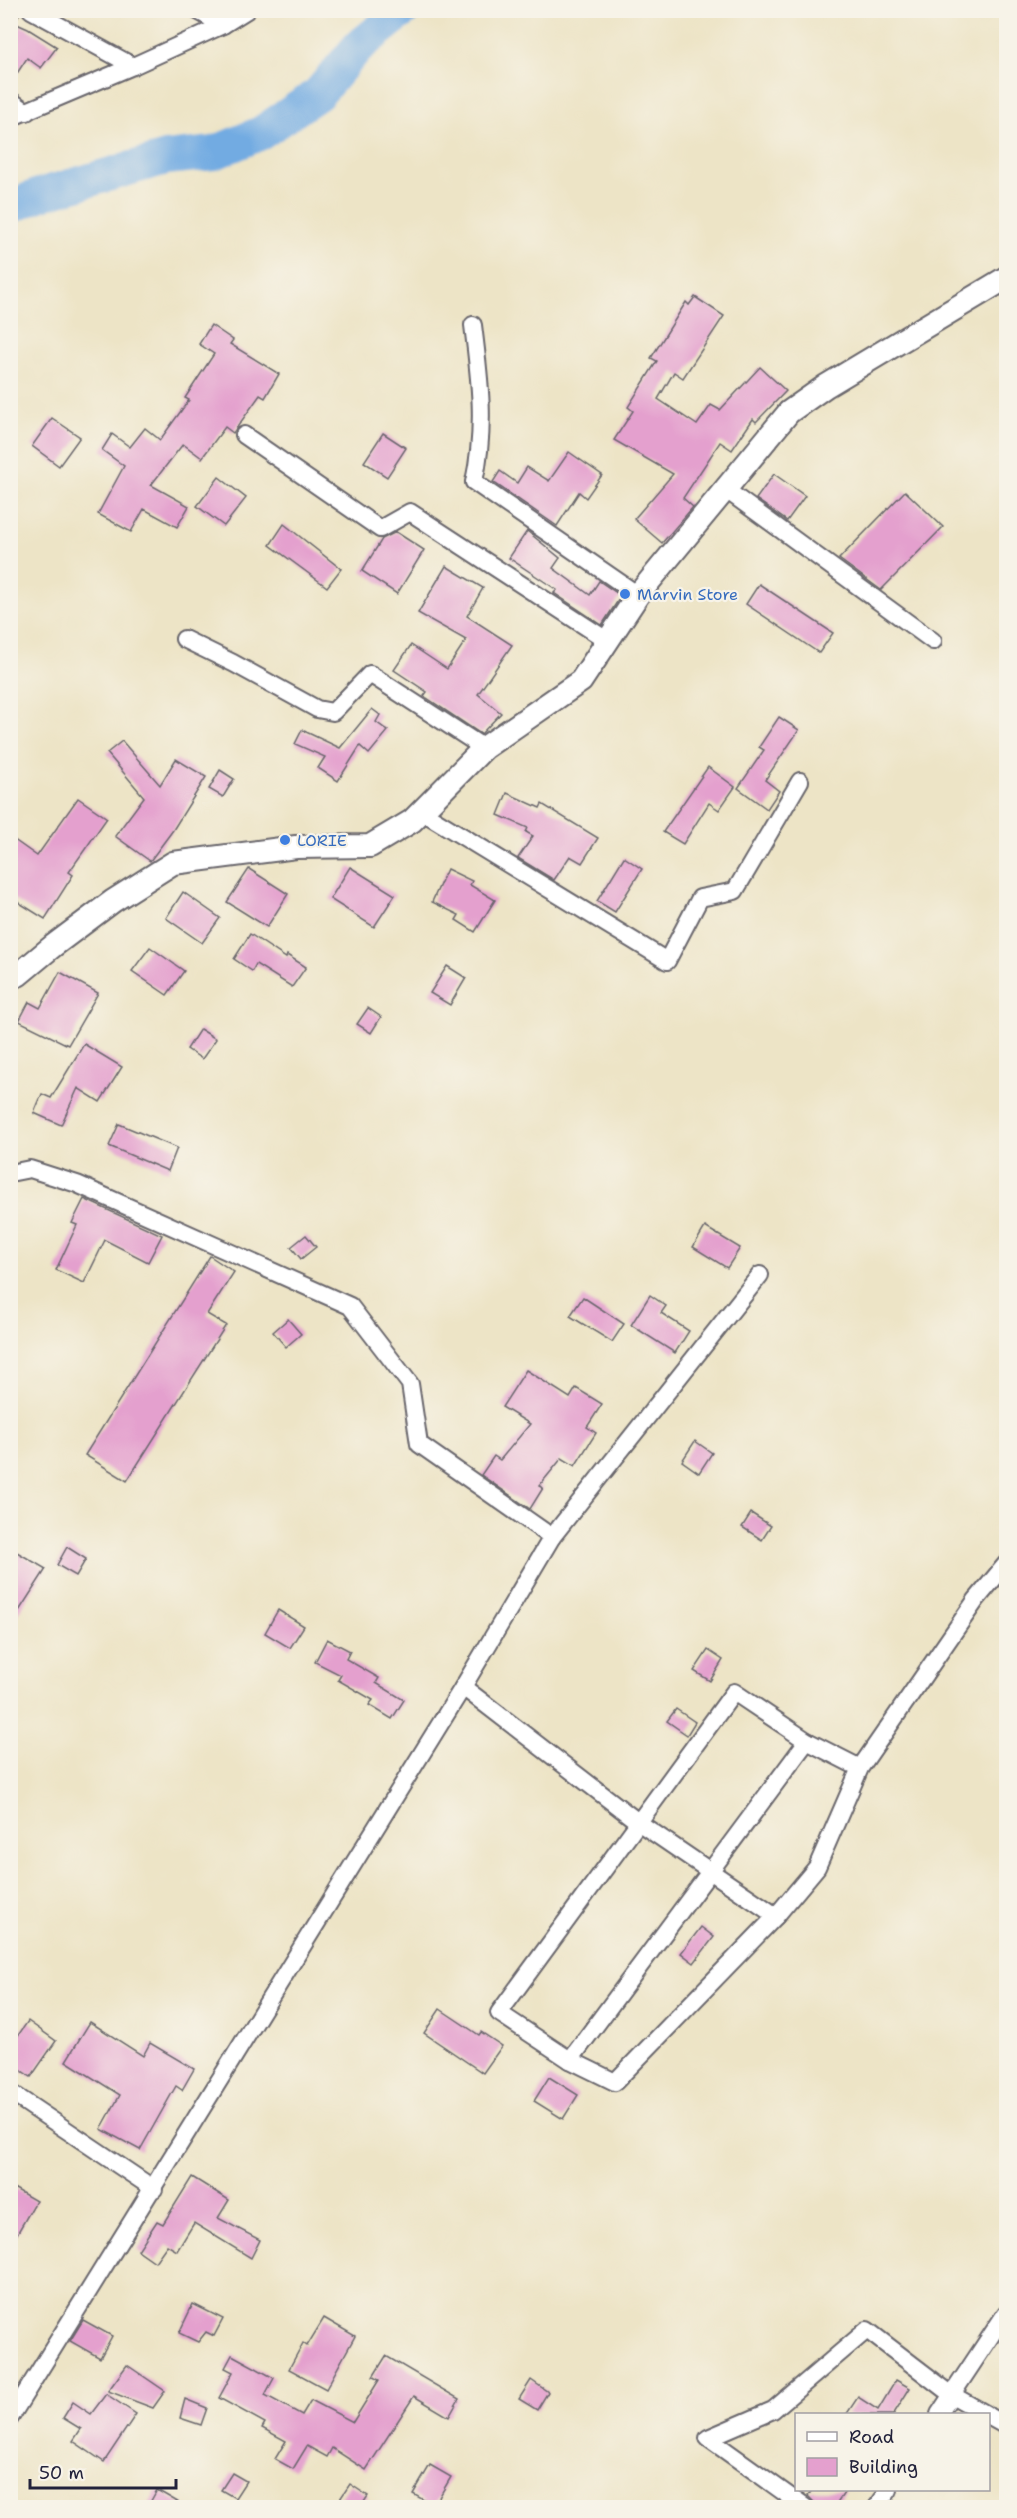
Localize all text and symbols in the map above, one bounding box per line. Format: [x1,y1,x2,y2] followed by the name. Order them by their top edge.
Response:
[637,584,738,605] place label: Marvin Store
[618,587,632,601] marker: Marvin Store
[297,830,347,851] place label: LORIE
[278,833,292,847] marker: LORIE
[795,2413,990,2491] legend
[849,2425,894,2449] text: Road
[30,2452,176,2490] scale bar
[849,2455,918,2479] text: Building
[39,2461,84,2485] text: 50 m

